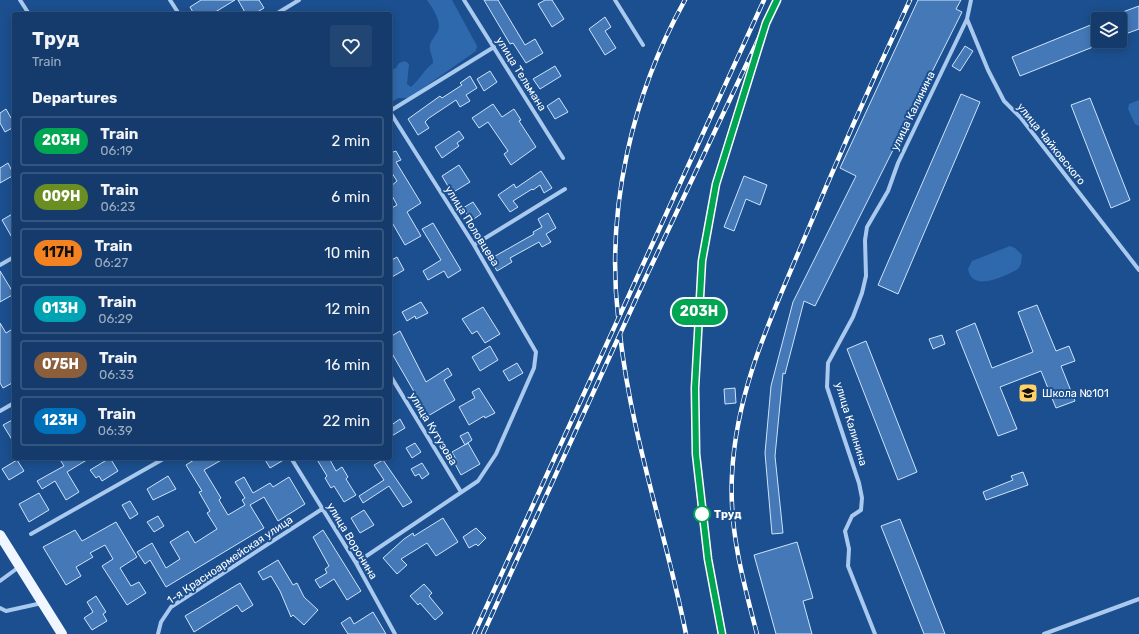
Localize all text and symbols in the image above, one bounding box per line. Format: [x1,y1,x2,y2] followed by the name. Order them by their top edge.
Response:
[1091,12,1127,48] map controls
[1091,12,1127,48] button: layers
[330,25,372,67] button: heart
[32,27,79,50] text: Труд
[493,34,549,114] street label: улица Тельмана
[32,54,62,69] text: Train
[888,69,938,153] street label: улица Калинина
[32,89,117,107] text: Departures
[1014,101,1088,187] street label: улица Чайковского
[100,125,138,143] text: Train
[42,132,80,149] text: 203Н
[331,132,370,150] text: 2 min
[100,143,133,158] text: 06:19
[100,181,139,199] text: Train
[442,183,502,269] street label: улица Половцева
[42,188,80,205] text: 009Н
[331,188,370,206] text: 6 min
[100,199,135,214] text: 06:23
[94,237,133,255] text: Train
[42,244,74,261] text: 117Н
[324,244,370,262] text: 10 min
[94,255,128,270] text: 06:27
[98,293,136,311] text: Train
[671,299,727,325] line badge: 203Н
[42,300,78,317] text: 013Н
[325,300,370,318] text: 12 min
[680,303,718,320] text: 203Н
[98,311,133,326] text: 06:29
[99,349,137,367] text: Train
[42,356,79,373] text: 075Н
[325,356,370,374] text: 16 min
[99,367,134,382] text: 06:33
[832,381,870,467] street label: улица Калинина
[1017,382,1039,404] school or university icon: Школа №101
[1042,387,1109,400] place label: Школа №101
[406,390,460,468] street label: улица Кутузова
[98,405,136,423] text: Train
[42,412,78,429] text: 123Н
[323,412,370,430] text: 22 min
[98,423,133,438] text: 06:39
[324,500,380,582] street label: улица Воронина
[693,505,711,523] marker: Труд
[714,508,741,521] place label: Труд
[165,513,295,607] street label: 1-я Красноармейская улица

